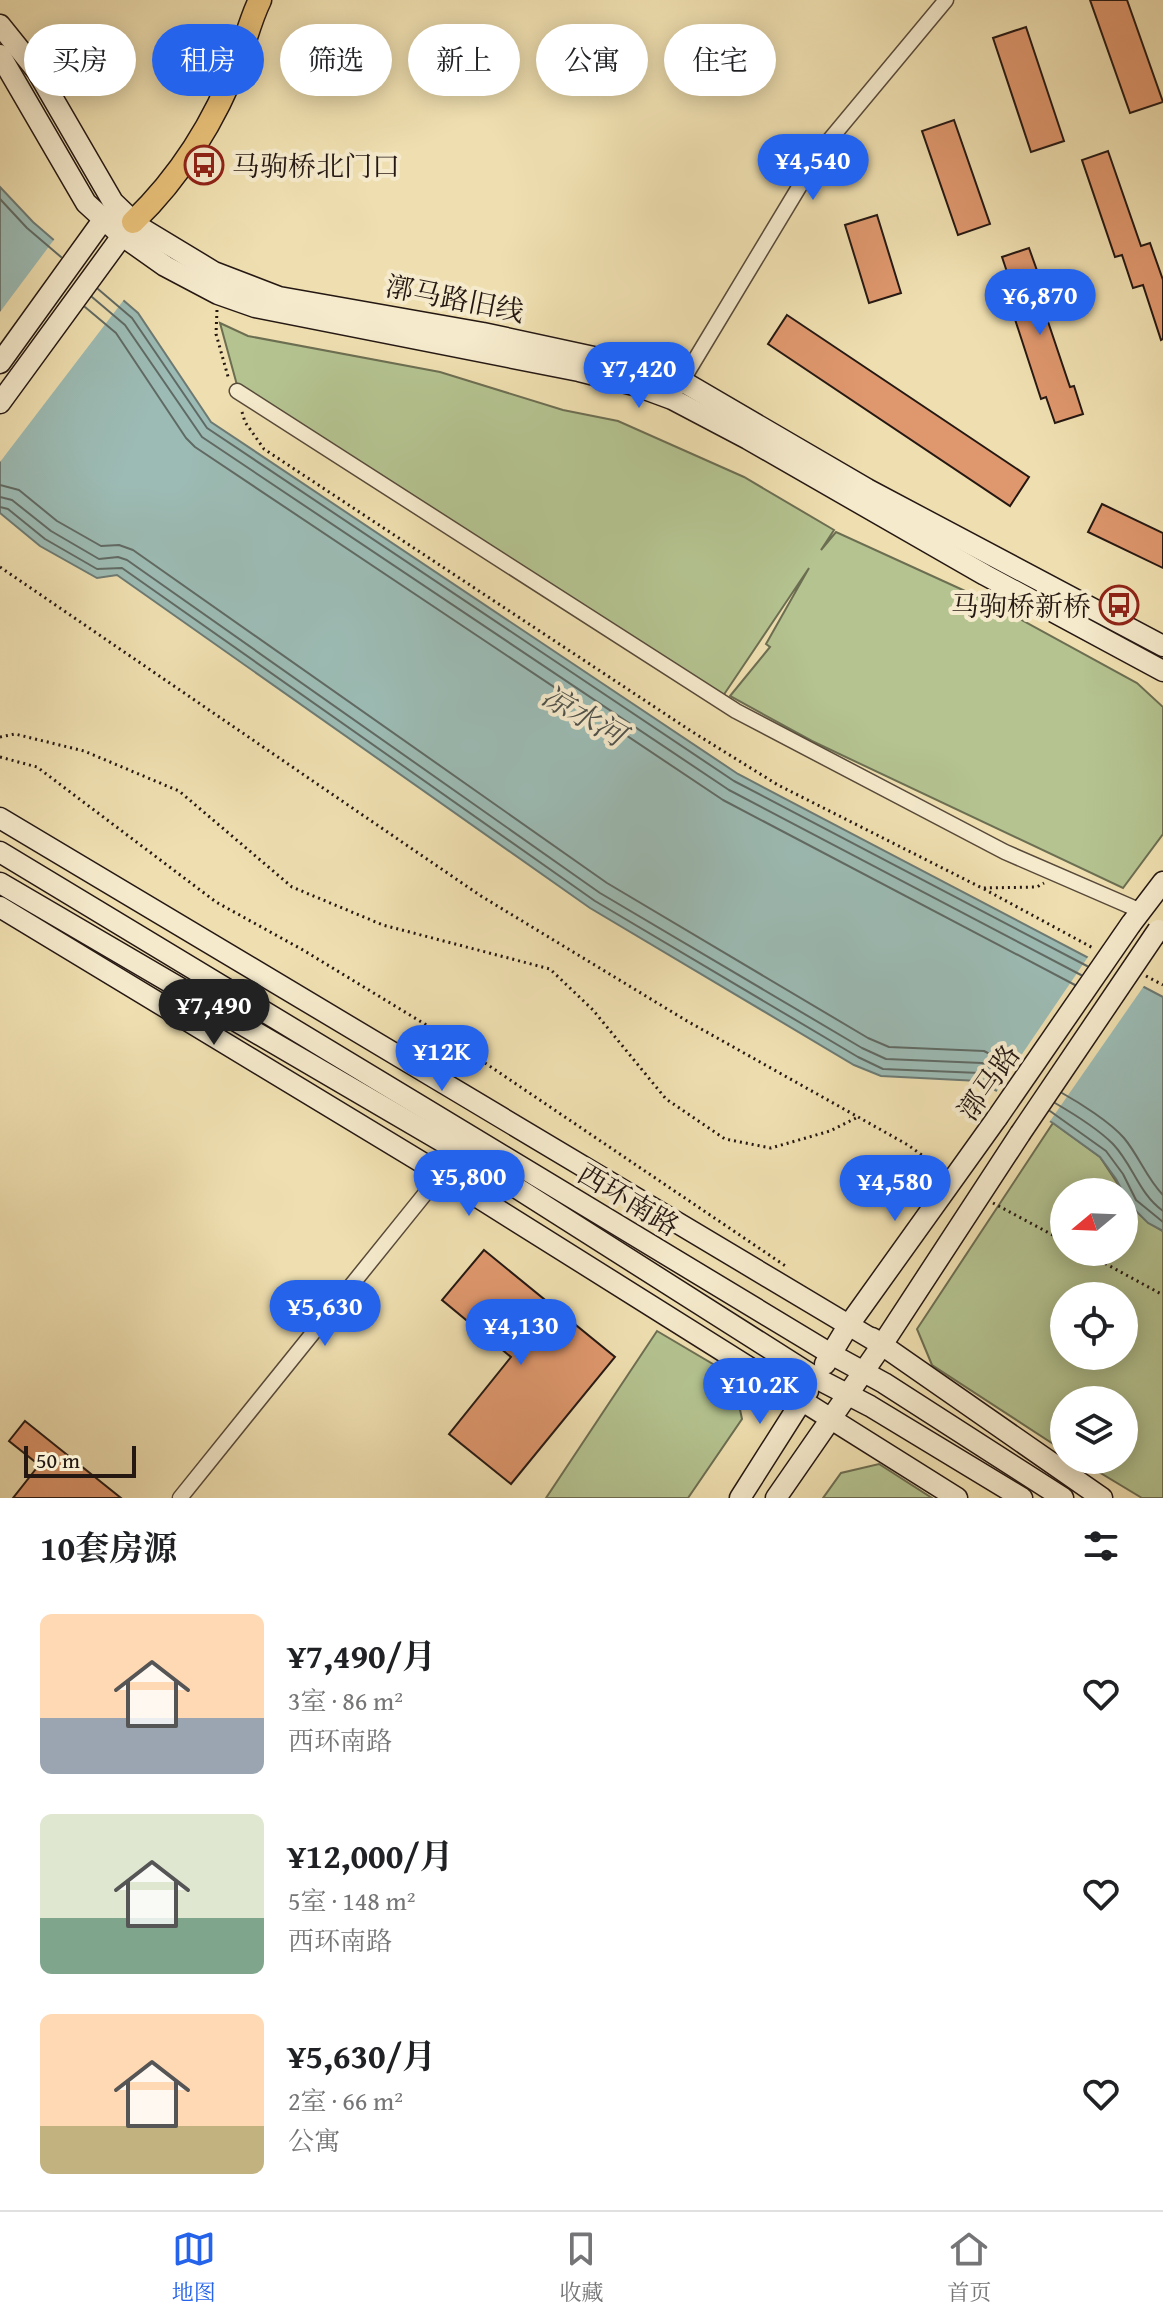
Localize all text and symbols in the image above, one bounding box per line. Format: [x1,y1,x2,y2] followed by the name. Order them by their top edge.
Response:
[24,24,136,96] chip: 买房
[152,24,264,96] chip: 租房
[280,24,392,96] chip: 筛选
[408,24,520,96] chip: 新上
[536,24,648,96] chip: 公寓
[664,24,776,96] chip: 住宅
[748,134,878,202] pin: ¥4,540
[776,140,850,179] text: ¥4,540
[183,144,225,186] bus stop icon: 马驹桥北门口
[232,145,400,186] place label: 马驹桥北门口
[382,265,528,331] street label: 漷马路旧线
[975,269,1105,337] pin: ¥6,870
[1003,275,1077,314] text: ¥6,870
[574,342,704,410] pin: ¥7,420
[602,348,676,387] text: ¥7,420
[1098,584,1140,626] bus stop icon: 马驹桥新桥
[951,585,1091,626] place label: 马驹桥新桥
[534,673,638,759] water label: 凉水河
[149,979,279,1047] pin: ¥7,490
[177,985,251,1024] text: ¥7,490
[395,1025,489,1093] pin: ¥12K
[414,1031,470,1070] text: ¥12K
[947,1036,1029,1128] street label: 漷马路
[404,1150,534,1218] pin: ¥5,800
[570,1153,688,1245] street label: 西环南路
[830,1155,960,1223] pin: ¥4,580
[432,1156,506,1195] text: ¥5,800
[858,1161,932,1200] text: ¥4,580
[1050,1178,1138,1266] north arrow
[1050,1178,1138,1474] map controls
[260,1280,390,1348] pin: ¥5,630
[1050,1282,1138,1370] button: locate
[288,1286,362,1325] text: ¥5,630
[456,1299,586,1367] pin: ¥4,130
[484,1305,558,1344] text: ¥4,130
[695,1358,825,1426] pin: ¥10.2K
[721,1364,799,1403] text: ¥10.2K
[1050,1386,1138,1474] button: layers
[24,1442,136,1478] scale bar
[36,1444,80,1476] text: 50 m
[40,1523,177,1572] text: 10套房源
[1079,1524,1123,1568] icon: filters
[288,1631,436,1680] text: ¥7,490/月
[104,1646,200,1742] icon: home
[1079,1672,1123,1716] icon: heart
[288,1681,403,1720] text: 3室 · 86 m²
[288,1721,392,1760] text: 西环南路
[288,1831,454,1880] text: ¥12,000/月
[104,1846,200,1942] icon: home
[1079,1872,1123,1916] icon: heart
[288,1881,416,1920] text: 5室 · 148 m²
[288,1921,392,1960] text: 西环南路
[288,2031,436,2080] text: ¥5,630/月
[104,2046,200,2142] icon: home
[1079,2072,1123,2116] icon: heart
[288,2081,403,2120] text: 2室 · 66 m²
[288,2121,340,2160] text: 公寓
[172,2227,216,2308] tab: 地图
[559,2227,603,2308] tab: 收藏
[947,2227,991,2308] tab: 首页

